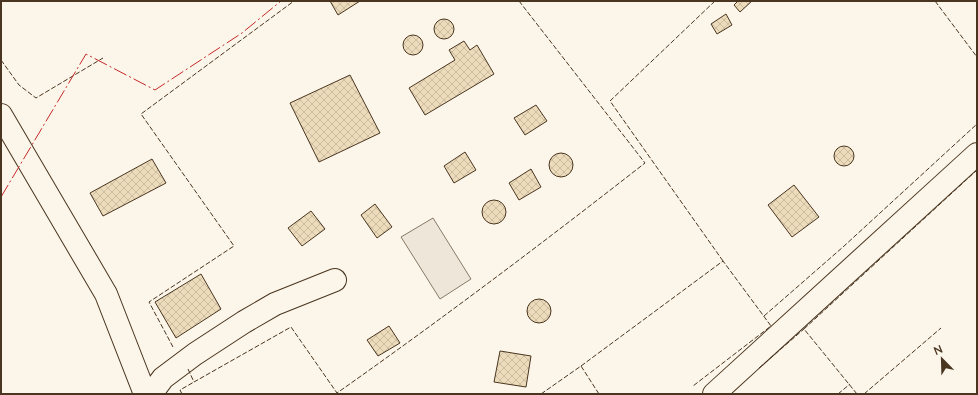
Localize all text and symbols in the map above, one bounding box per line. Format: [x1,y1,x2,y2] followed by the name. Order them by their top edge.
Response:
[922,339,962,379] north arrow
[931,342,944,357] text: N

